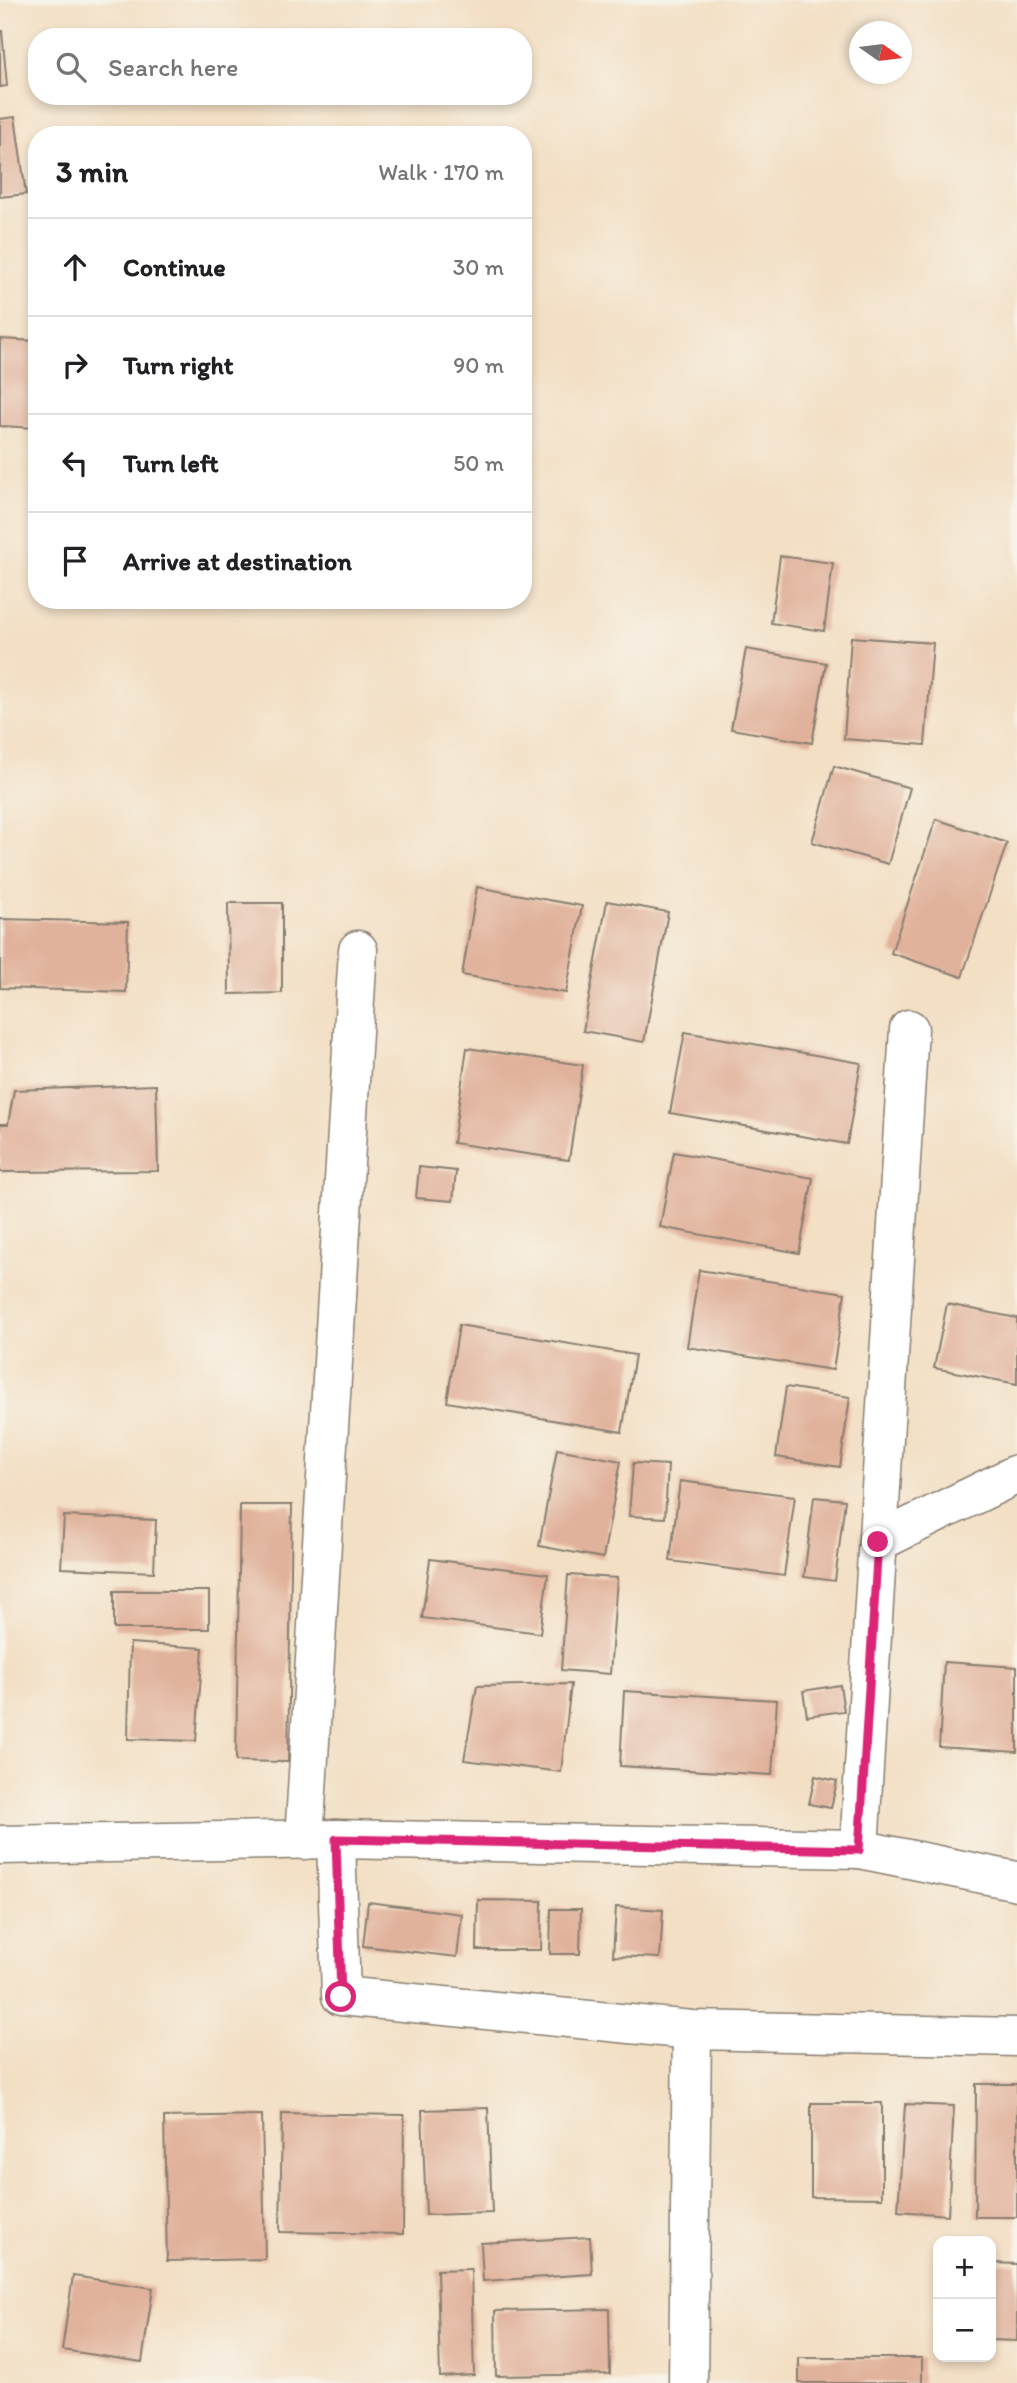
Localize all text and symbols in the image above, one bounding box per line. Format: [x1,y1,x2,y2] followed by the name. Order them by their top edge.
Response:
[849,21,912,84] north arrow
[28,28,532,105] search box
[52,48,90,86] icon: search
[108,51,238,83] text: Search here
[56,153,128,190] text: 3 min
[378,158,504,186] text: Walk · 170 m
[56,248,94,286] icon: ahead
[123,251,226,283] text: Continue
[453,253,504,281] text: 30 m
[56,346,94,384] icon: right
[123,349,234,381] text: Turn right
[453,351,504,379] text: 90 m
[56,444,94,482] icon: left
[123,447,219,479] text: Turn left
[453,449,504,477] text: 50 m
[56,542,94,580] icon: arrive
[123,545,352,577] text: Arrive at destination
[862,1526,893,1557] route end
[325,1981,356,2012] route start
[933,2236,996,2362] map controls
[933,2236,996,2299] button: +
[933,2299,996,2362] button: −

